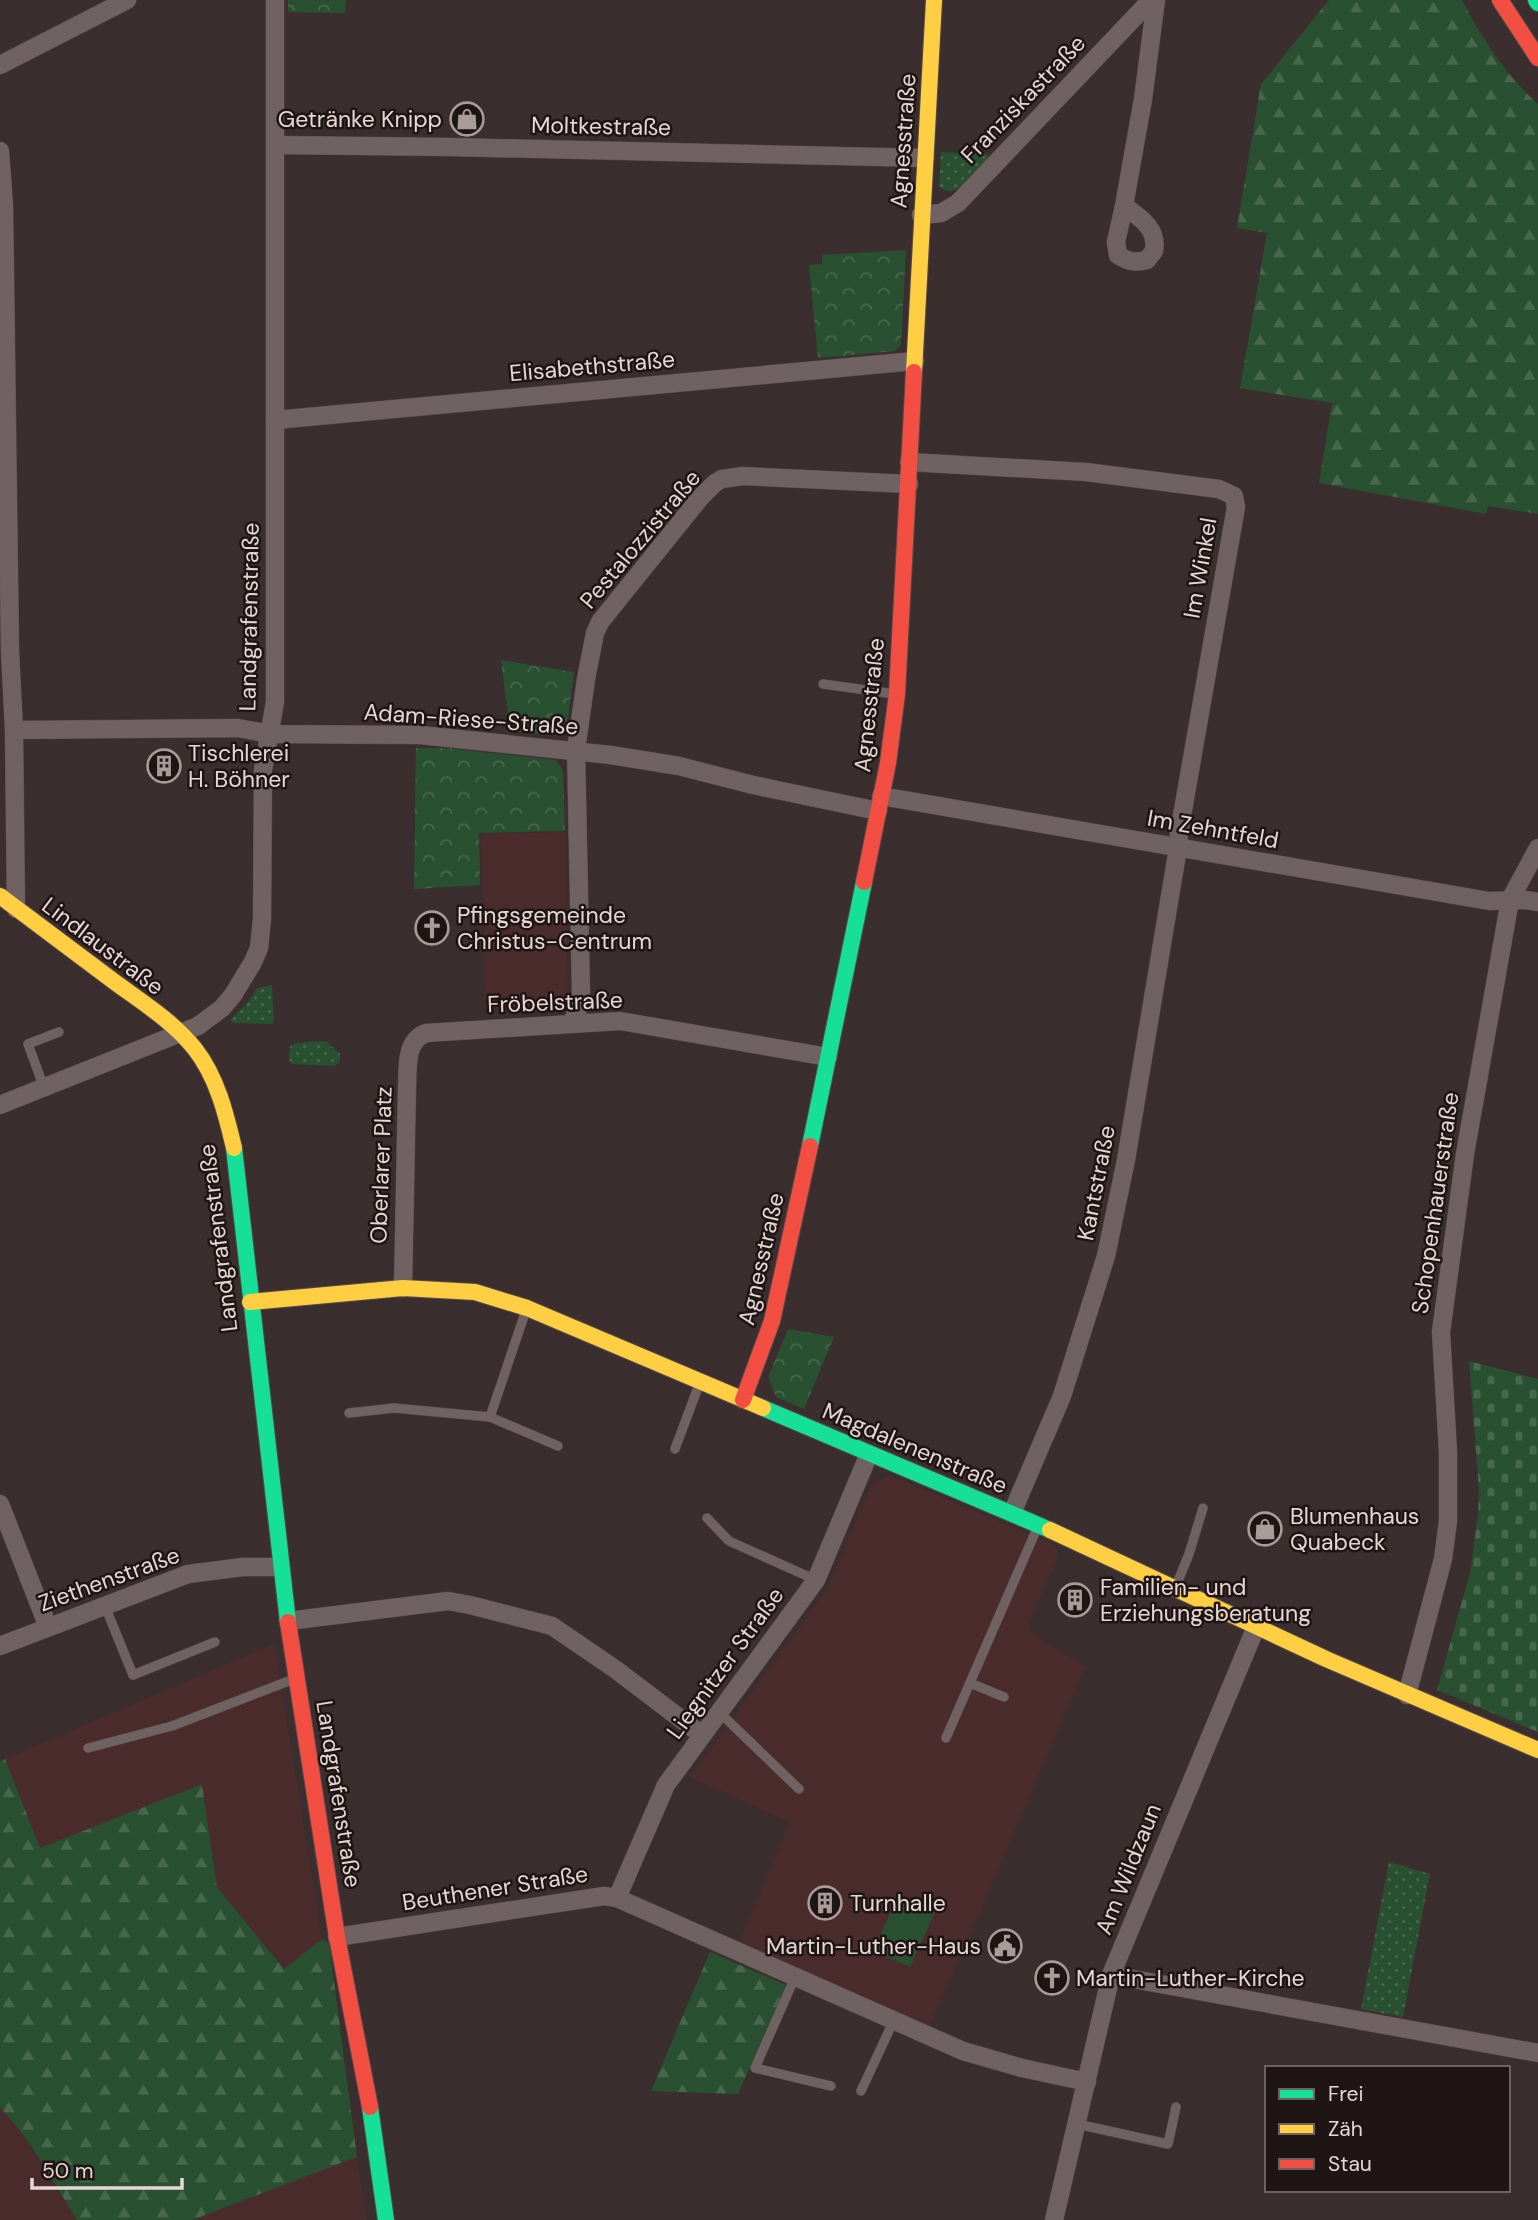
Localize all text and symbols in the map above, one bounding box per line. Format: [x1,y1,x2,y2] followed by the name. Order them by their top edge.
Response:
[954,28,1092,170] street label: Franziskastraße
[883,73,923,209] street label: Agnesstraße
[448,100,486,138] shop icon: Getränke Knipp
[278,104,442,134] place label: Getränke Knipp
[531,110,671,142] street label: Moltkestraße
[508,344,676,388] street label: Elisabethstraße
[573,463,707,615] street label: Pestalozzistraße
[1176,515,1224,621] street label: Im Winkel
[232,522,266,712] street label: Landgrafenstraße
[847,636,891,774] street label: Agnesstraße
[363,697,579,741] street label: Adam-Riese-Straße
[188,738,290,794] place label: Tischlerei H. Böhner
[145,747,183,785] building icon: Tischlerei H. Böhner
[1145,803,1281,855] street label: Im Zehntfeld
[36,890,170,1002] street label: Lindlaustraße
[457,900,652,956] place label: Pfingsgemeinde Christus-Centrum
[413,909,451,947] church icon: Pfingsgemeinde Christus-Centrum
[487,985,623,1019] street label: Fröbelstraße
[363,1086,399,1244] street label: Oberlarer Platz
[1405,1090,1465,1316] street label: Schopenhauerstraße
[1070,1123,1122,1243] street label: Kantstraße
[192,1142,244,1334] street label: Landgrafenstraße
[731,1190,791,1328] street label: Agnesstraße
[818,1396,1012,1500] street label: Magdalenenstraße
[1290,1501,1419,1557] place label: Blumenhaus Quabeck
[1246,1510,1284,1548] shop icon: Blumenhaus Quabeck
[34,1540,184,1618] street label: Ziethenstraße
[1100,1572,1311,1628] place label: Familien- und Erziehungsberatung
[660,1581,790,1745] street label: Liegnitzer Straße
[1056,1581,1094,1619] building icon: Familien- und Erziehungsberatung
[309,1698,369,1890] street label: Landgrafenstraße
[1088,1799,1168,1939] street label: Am Wildzaun
[400,1859,590,1917] street label: Beuthener Straße
[806,1884,844,1922] building icon: Turnhalle
[850,1888,946,1918] place label: Turnhalle
[986,1927,1024,1965] public building icon: Martin-Luther-Haus
[766,1931,981,1961] place label: Martin-Luther-Haus
[1033,1959,1071,1997] church icon: Martin-Luther-Kirche
[1076,1963,1305,1993] place label: Martin-Luther-Kirche
[1265,2066,1510,2192] legend
[1328,2080,1364,2108] text: Frei
[1328,2115,1363,2143] text: Zäh
[32,2146,182,2190] scale bar
[1328,2150,1372,2178] text: Stau
[42,2157,93,2185] text: 50 m

